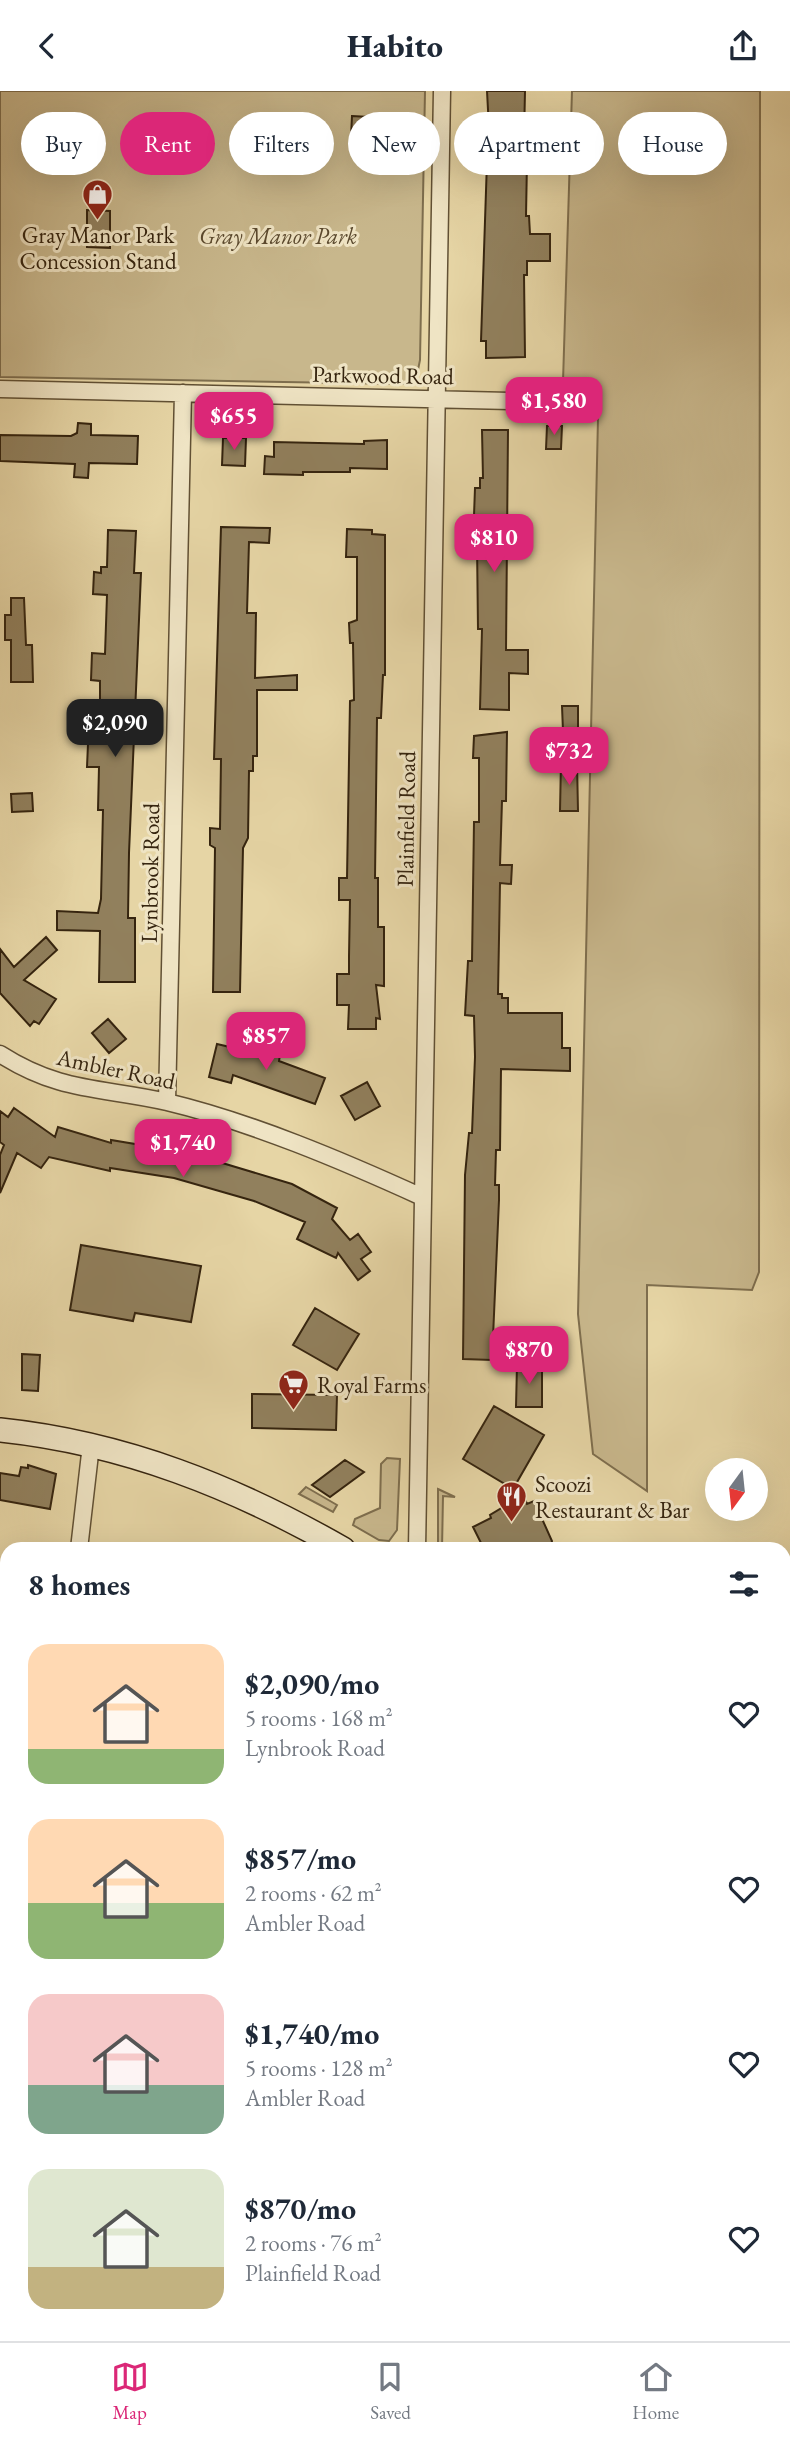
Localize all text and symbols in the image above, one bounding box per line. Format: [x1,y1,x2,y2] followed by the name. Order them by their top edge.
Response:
[347,25,443,67] text: Habito
[28,27,66,65] icon: back
[724,27,762,65] icon: share
[21,112,106,175] chip: Buy
[120,112,215,175] chip: Rent
[229,112,334,175] chip: Filters
[348,112,440,175] chip: New
[454,112,604,175] chip: Apartment
[618,112,727,175] chip: House
[81,177,115,221] shop icon: Gray Manor Park Concession Stand
[19,220,177,276] place label: Gray Manor Park Concession Stand
[199,221,358,251] park label: Gray Manor Park
[312,359,454,391] street label: Parkwood Road
[497,377,611,437] pin: $1,580
[522,385,586,415] text: $1,580
[193,393,275,452] pin: $655
[210,400,258,430] text: $655
[453,515,535,574] pin: $810
[470,522,518,552] text: $810
[58,699,172,759] pin: $2,090
[83,707,147,737] text: $2,090
[528,727,610,787] pin: $732
[545,735,593,765] text: $732
[390,750,422,887] street label: Plainfield Road
[134,802,166,943] street label: Lynbrook Road
[225,1013,307,1072] pin: $857
[242,1020,290,1050] text: $857
[53,1042,178,1096] street label: Ambler Road
[126,1119,240,1179] pin: $1,740
[151,1127,215,1157] text: $1,740
[488,1327,570,1386] pin: $870
[505,1334,553,1364] text: $870
[277,1368,311,1412] supermarket icon: Royal Farms
[317,1370,427,1400] place label: Royal Farms
[705,1458,768,1521] north arrow
[705,1458,768,1521] map controls
[535,1469,690,1525] place label: Scoozi Restaurant & Bar
[495,1480,529,1524] restaurant icon: Scoozi Restaurant & Bar
[28,1565,130,1604] text: 8 homes
[725,1565,763,1603] icon: filters
[245,1664,379,1703] text: $2,090/mo
[84,1672,168,1756] icon: home
[725,1695,763,1733] icon: heart
[245,1703,393,1733] text: 5 rooms · 168 m²
[245,1733,385,1763] text: Lynbrook Road
[245,1839,356,1878] text: $857/mo
[84,1847,168,1931] icon: home
[725,1870,763,1908] icon: heart
[245,1878,382,1908] text: 2 rooms · 62 m²
[245,1908,365,1938] text: Ambler Road
[245,2014,379,2053] text: $1,740/mo
[84,2022,168,2106] icon: home
[725,2045,763,2083] icon: heart
[245,2053,393,2083] text: 5 rooms · 128 m²
[245,2083,365,2113] text: Ambler Road
[245,2189,356,2228] text: $870/mo
[84,2197,168,2281] icon: home
[725,2220,763,2258] icon: heart
[245,2228,382,2258] text: 2 rooms · 76 m²
[245,2258,381,2288] text: Plainfield Road
[111,2358,149,2425] tab: Map
[370,2358,411,2425] tab: Saved
[632,2358,679,2425] tab: Home

